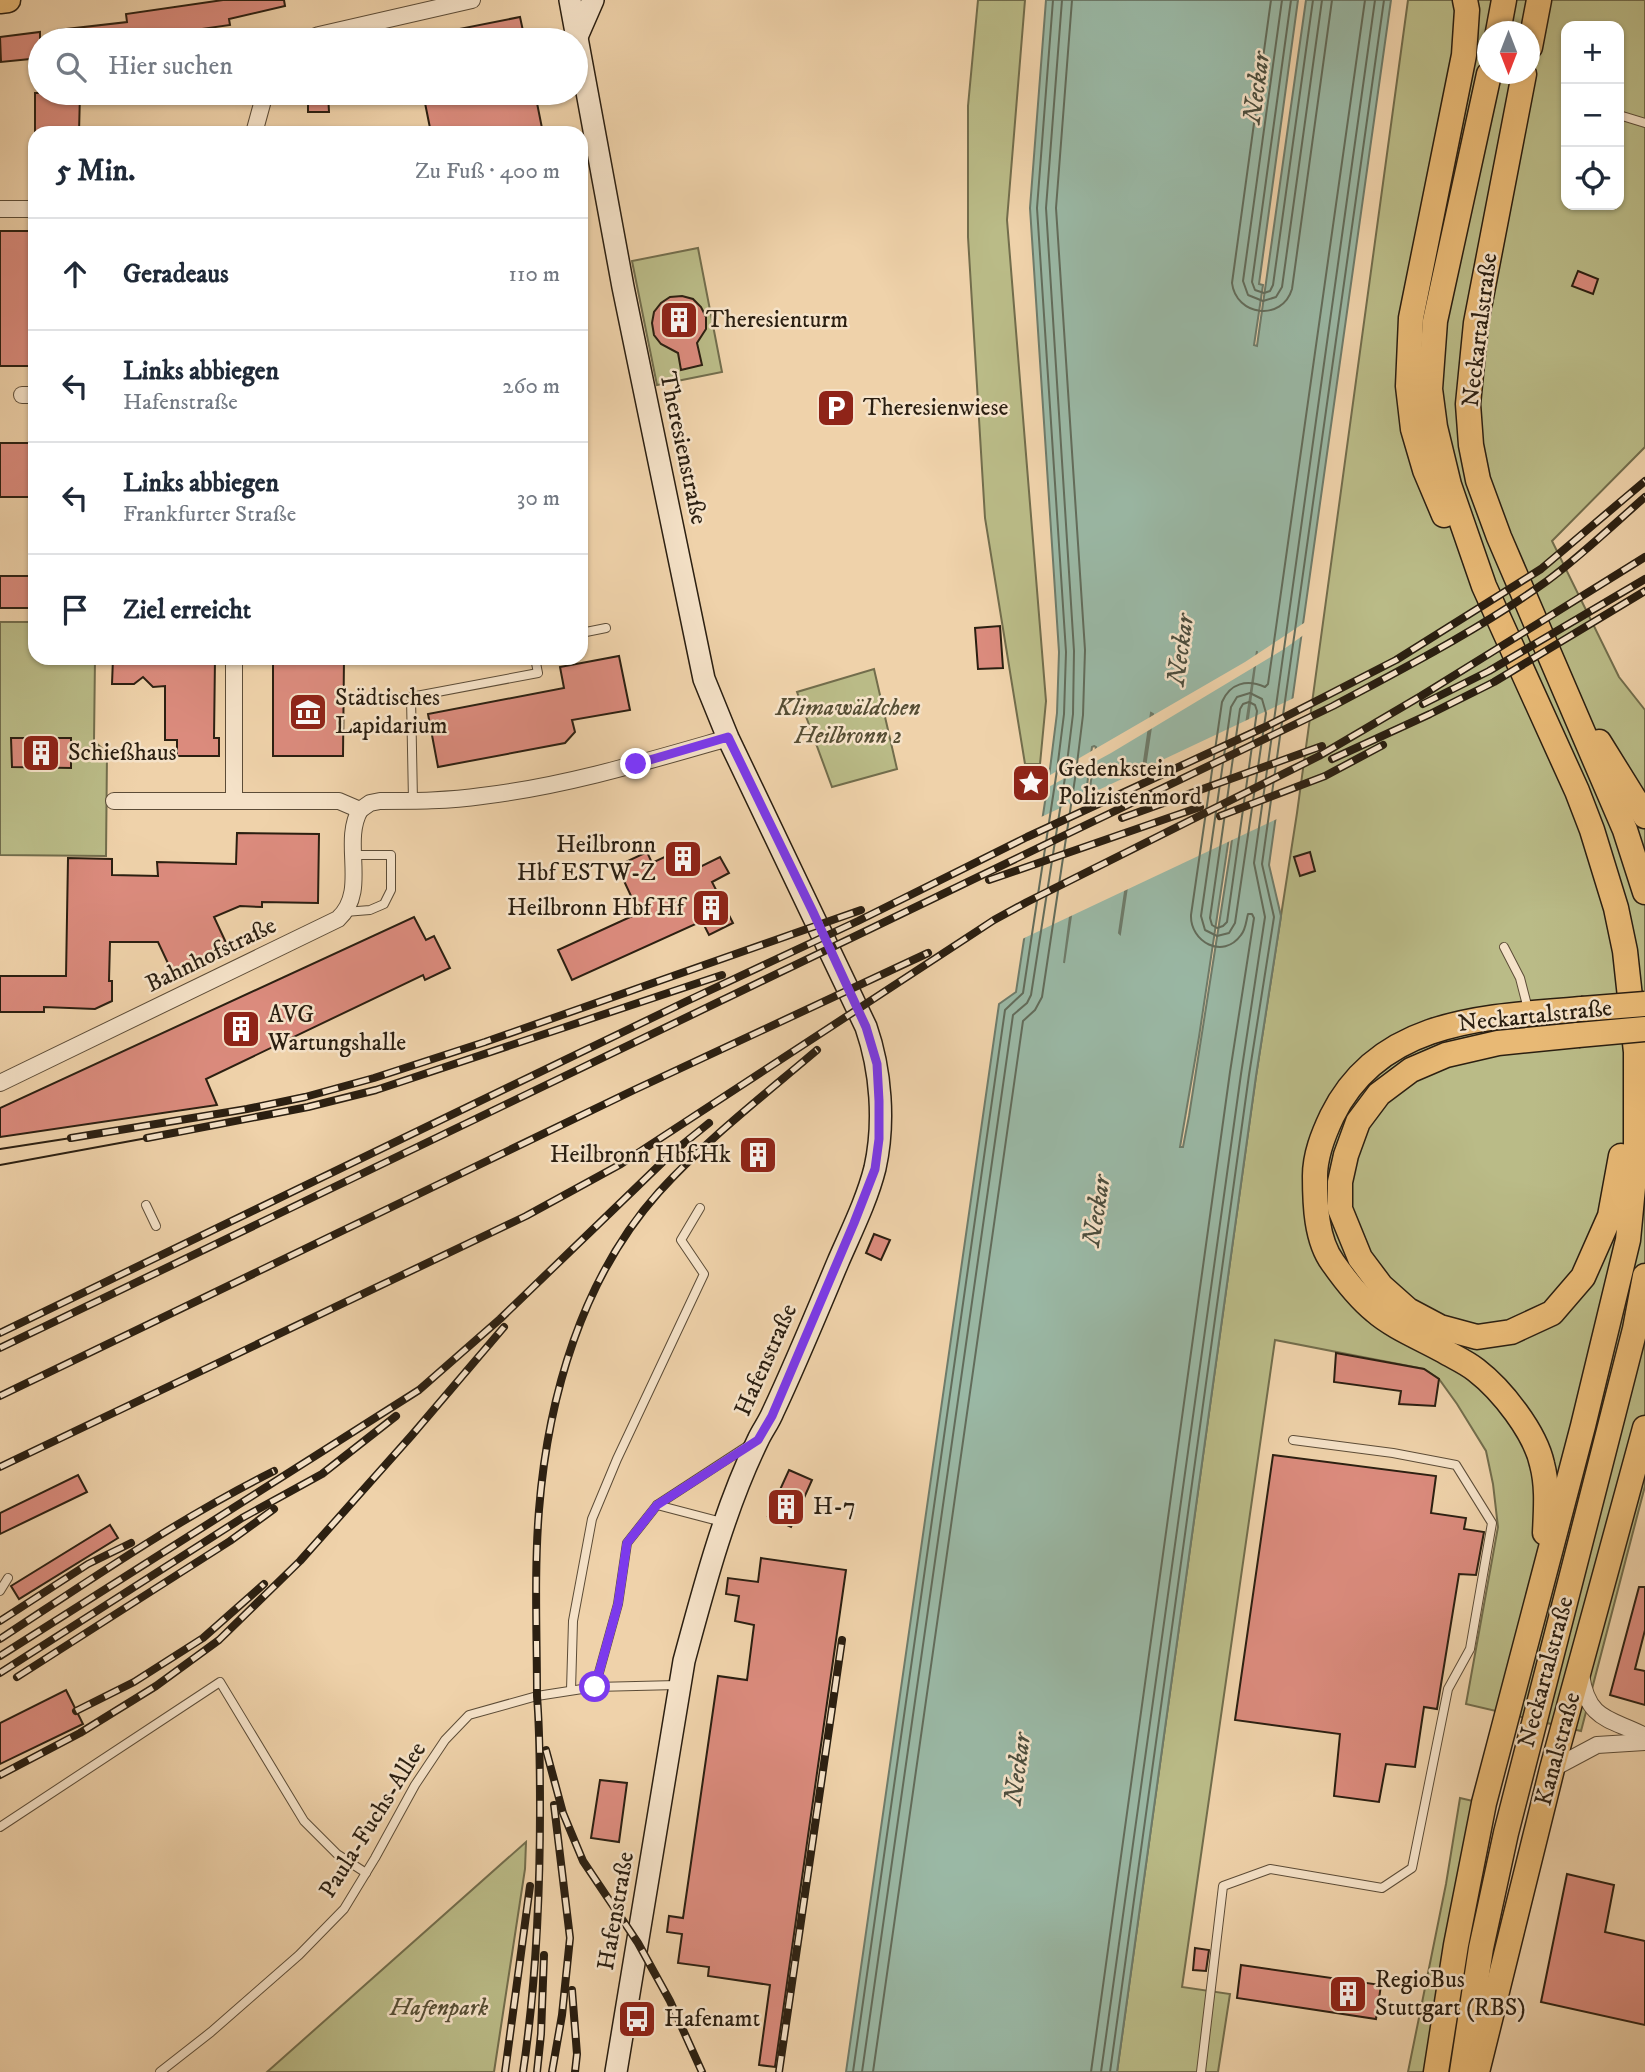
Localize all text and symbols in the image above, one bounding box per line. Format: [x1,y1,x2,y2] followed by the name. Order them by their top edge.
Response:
[1477,21,1540,84] north arrow
[1561,21,1624,210] map controls
[1561,21,1624,84] button: +
[28,28,588,105] search box
[52,48,90,86] icon: search
[1235,49,1279,128] water label: Neckar
[108,50,233,83] text: Hier suchen
[1561,84,1624,147] button: −
[1561,147,1624,210] button: locate
[56,153,135,190] text: 5 Min.
[415,157,560,186] text: Zu Fuß · 400 m
[1456,251,1504,409] street label: Neckartalstraße
[56,255,94,293] icon: ahead
[123,258,229,291] text: Geradeaus
[509,260,560,289] text: 110 m
[658,299,700,341] building icon: Theresienturm
[706,305,848,335] place label: Theresienturm
[123,355,279,388] text: Links abbiegen
[56,367,94,405] icon: left
[652,369,714,527] street label: Theresienstraße
[502,372,560,401] text: 260 m
[815,387,857,429] parking icon: Theresienwiese
[123,388,238,417] text: Hafenstraße
[863,393,1009,423] place label: Theresienwiese
[123,467,279,500] text: Links abbiegen
[56,479,94,517] icon: left
[517,484,560,513] text: 30 m
[123,500,296,529] text: Frankfurter Straße
[56,591,94,629] icon: arrive
[123,594,251,627] text: Ziel erreicht
[1159,611,1203,690] water label: Neckar
[335,683,448,741] place label: Städtisches Lapidarium
[287,691,329,733] museum icon: Städtisches Lapidarium
[775,693,920,751] park label: Klimawäldchen Heilbronn 2
[20,732,62,774] building icon: Schießhaus
[68,738,177,768] place label: Schießhaus
[620,748,651,779] route end
[1058,754,1202,812] place label: Gedenkstein Polizistenmord
[1010,762,1052,804] place icon: Gedenkstein Polizistenmord
[517,830,656,888] place label: Heilbronn Hbf ESTW-Z
[662,838,704,880] building icon: Heilbronn Hbf ESTW-Z
[690,887,732,929] building icon: Heilbronn Hbf Hf
[507,893,687,923] place label: Heilbronn Hbf Hf
[141,910,281,1000] street label: Bahnhofstraße
[1456,993,1614,1039] street label: Neckartalstraße
[267,1000,406,1058] place label: AVG Wartungshalle
[220,1008,262,1050] building icon: AVG Wartungshalle
[737,1134,779,1176] building icon: Heilbronn Hbf Hk
[550,1140,731,1170] place label: Heilbronn Hbf Hk
[1075,1171,1119,1251] water label: Neckar
[728,1299,804,1421] street label: Hafenstraße
[765,1486,807,1528] building icon: H-7
[813,1492,856,1522] place label: H-7
[1511,1593,1581,1751] street label: Neckartalstraße
[579,1671,610,1702] route start
[1528,1689,1588,1809] street label: Kanalstraße
[996,1730,1040,1809] water label: Neckar
[313,1736,433,1904] street label: Paula-Fuchs-Allee
[591,1849,641,1973] street label: Hafenstraße
[1375,1965,1526,2023] place label: RegioBus Stuttgart (RBS)
[1327,1973,1369,2015] building icon: RegioBus Stuttgart (RBS)
[389,1993,488,2023] park label: Hafenpark
[616,1998,658,2040] bus stop icon: Hafenamt
[664,2004,760,2034] place label: Hafenamt

